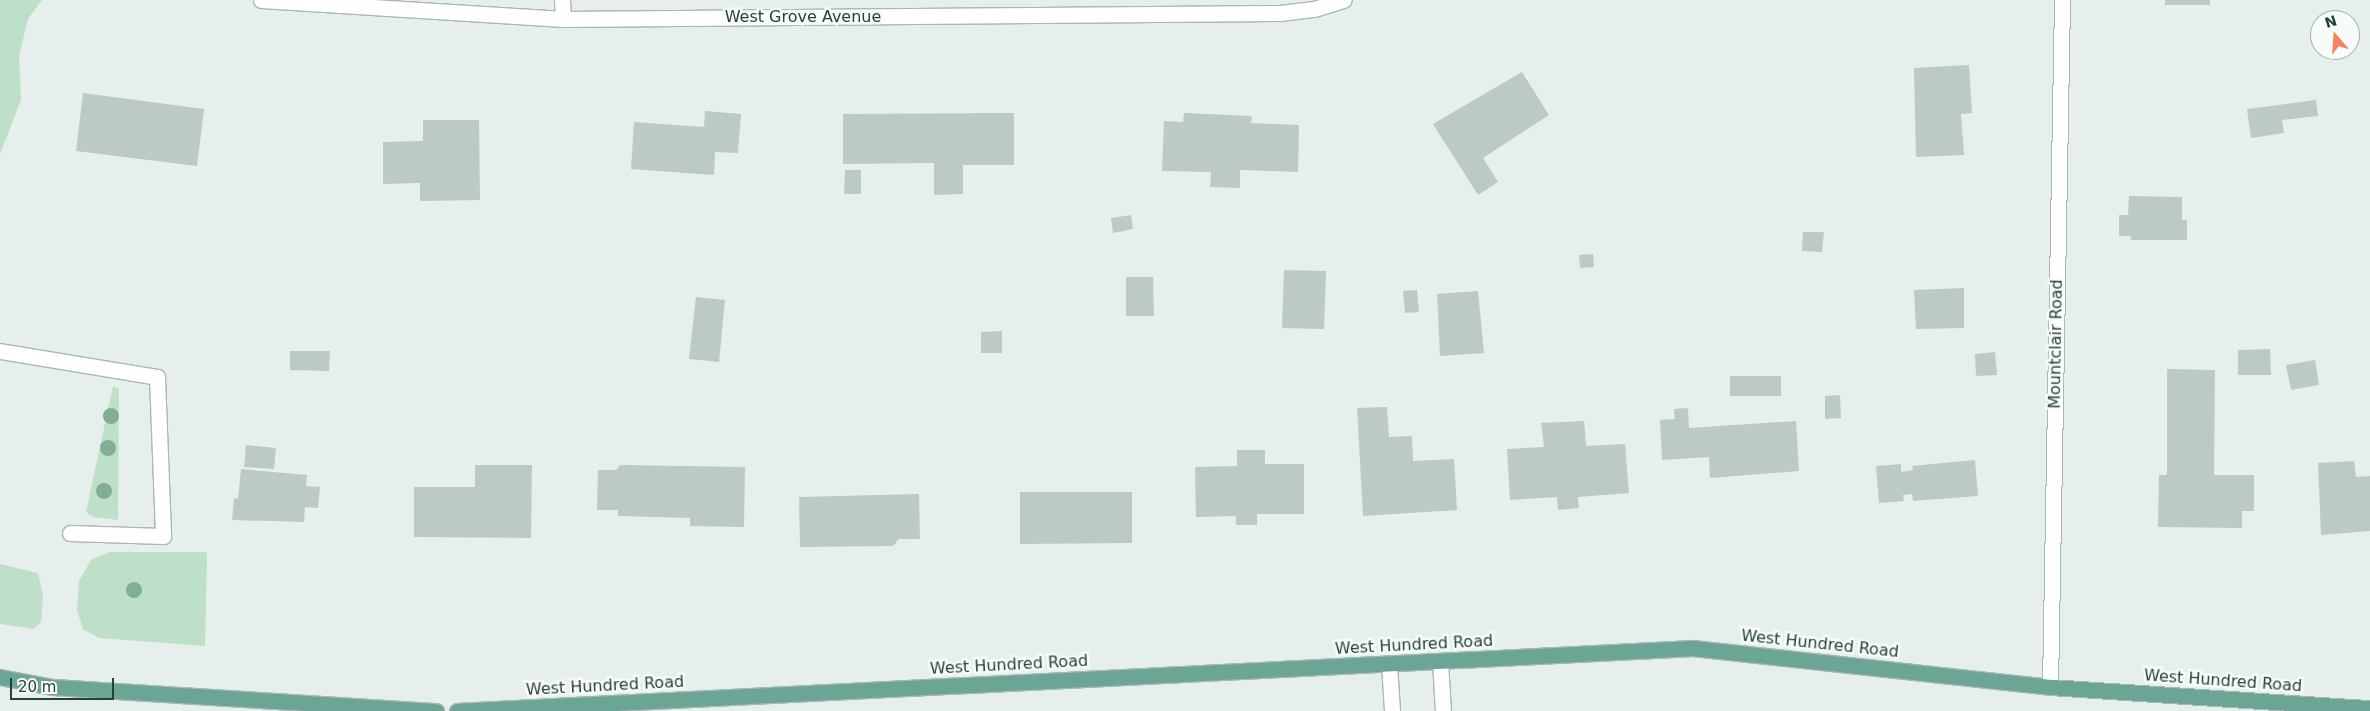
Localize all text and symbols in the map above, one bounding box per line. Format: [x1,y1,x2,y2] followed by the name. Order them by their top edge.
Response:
[725,7,881,27] street label: West Grove Avenue
[2310,10,2360,60] north arrow
[2323,12,2339,31] text: N
[2045,279,2067,409] street label: Mountclair Road
[1740,626,1900,662] street label: West Hundred Road
[1334,631,1494,659] street label: West Hundred Road
[929,651,1089,679] street label: West Hundred Road
[2143,666,2303,696] street label: West Hundred Road
[12,668,116,700] scale bar
[525,672,685,700] street label: West Hundred Road
[18,678,56,696] text: 20 m

